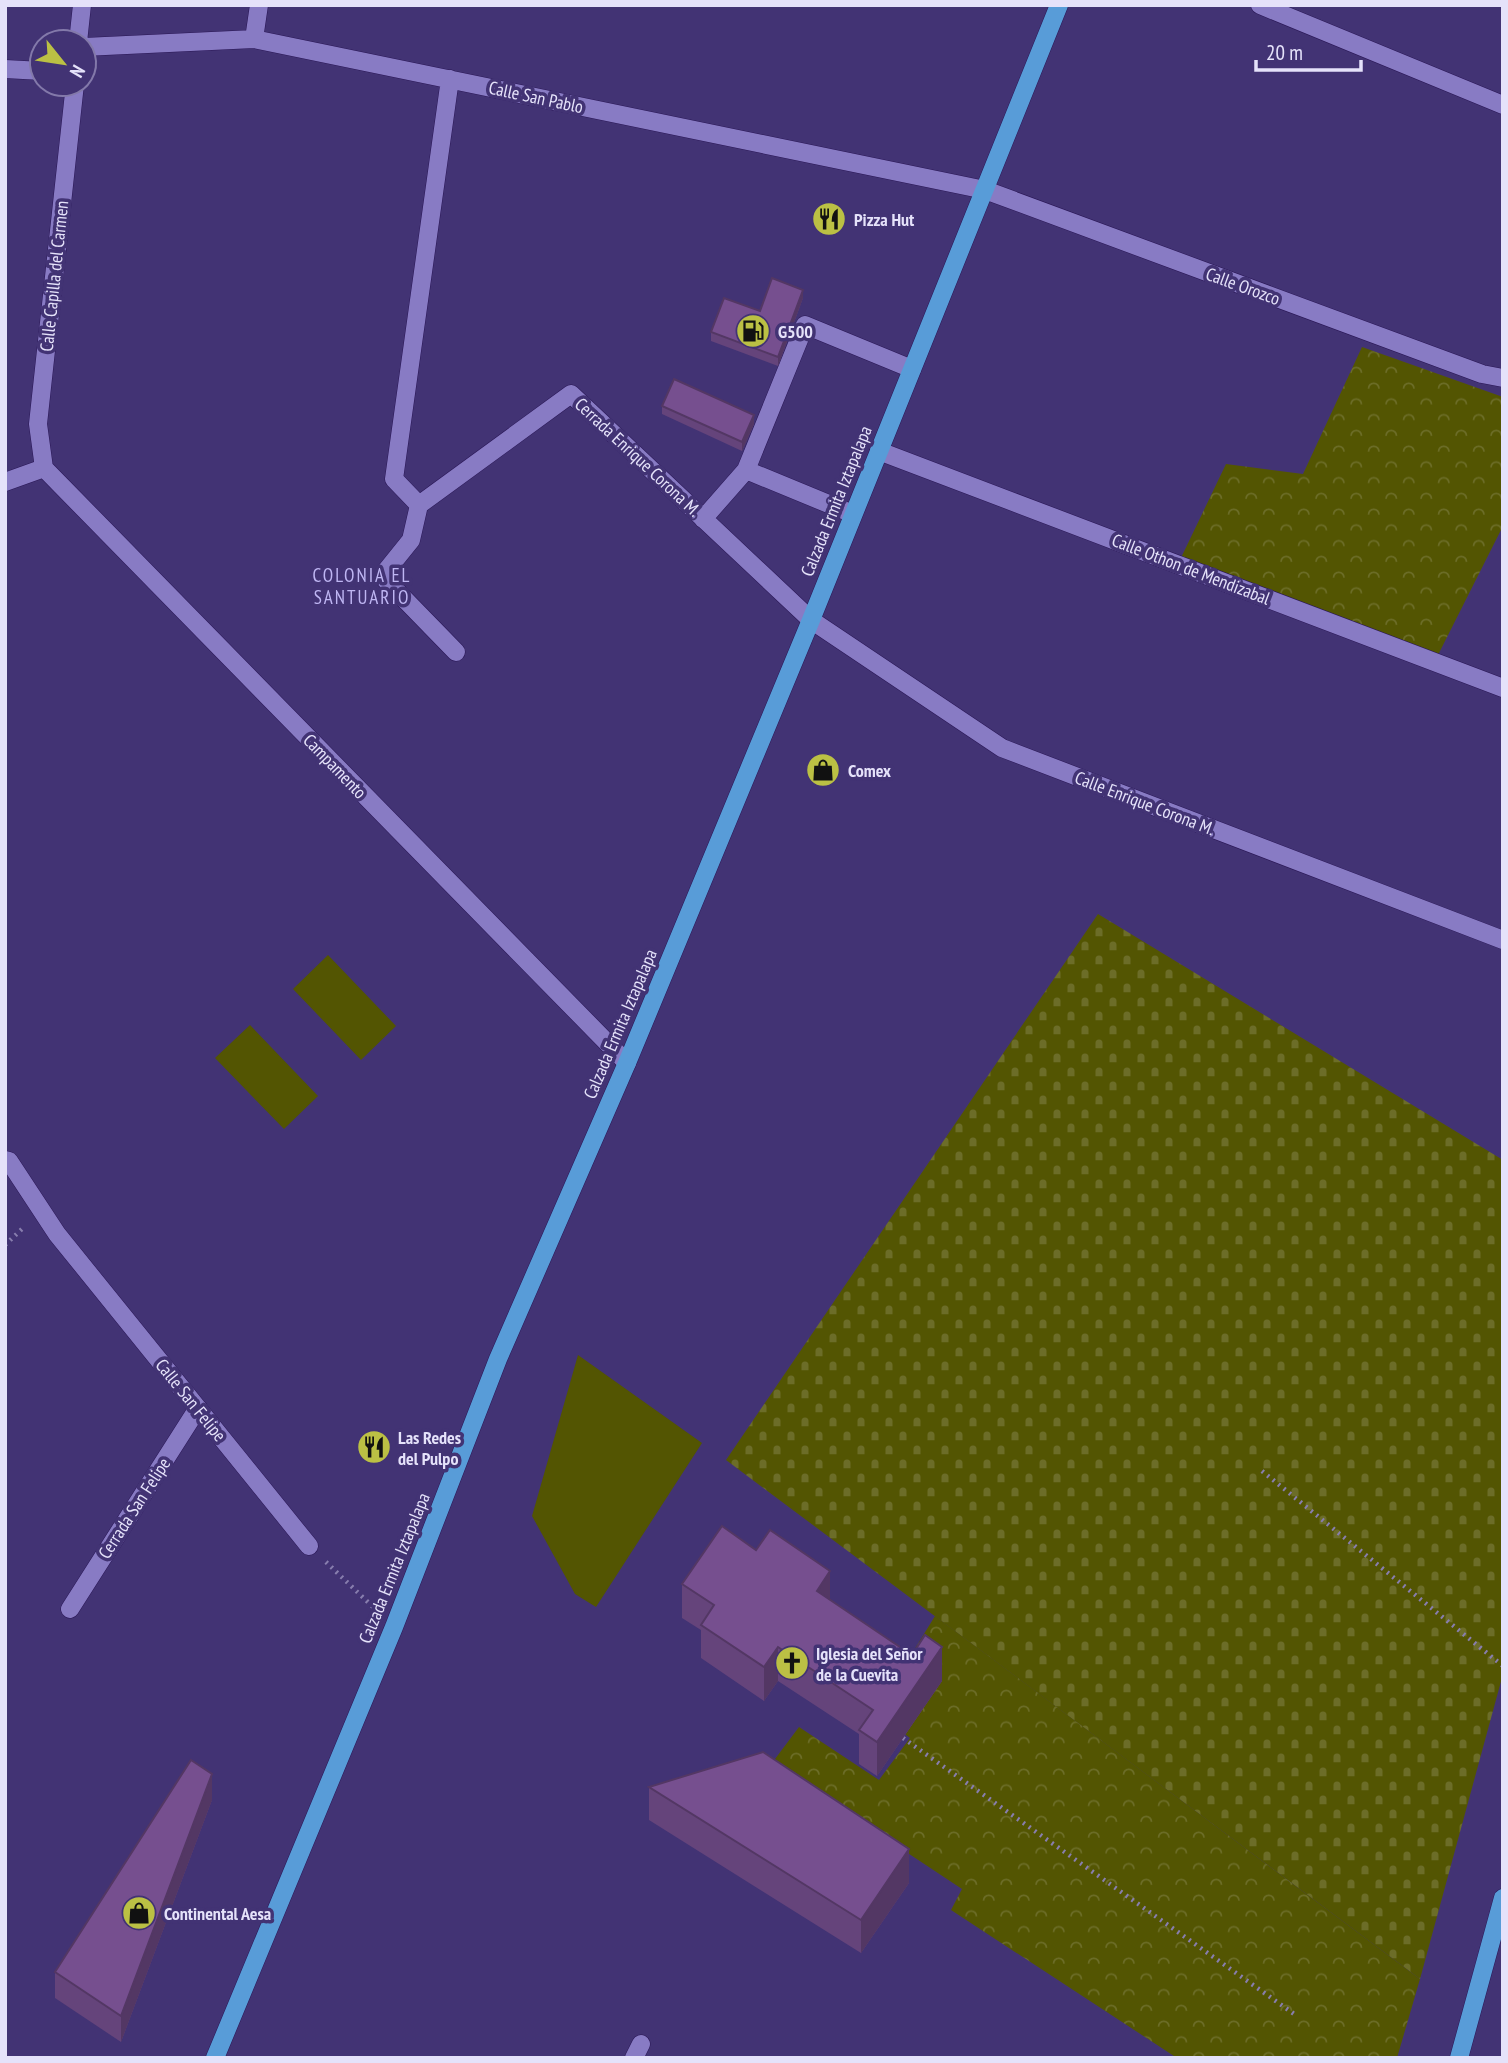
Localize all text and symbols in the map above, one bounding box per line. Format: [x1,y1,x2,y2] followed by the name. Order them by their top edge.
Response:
[28,28,98,98] north arrow
[1256,28,1361,72] scale bar
[1266,39,1303,66] text: 20 m
[65,61,91,82] text: N
[487,76,586,118] street label: Calle San Pablo
[35,199,73,353] street label: Calle Capilla del Carmen
[810,200,848,238] restaurant icon: Pizza Hut
[854,208,915,231] place label: Pizza Hut
[1203,262,1283,310] street label: Calle Orozco
[734,312,772,350] fuel station icon: G500
[778,320,813,343] place label: G500
[570,393,706,521] street label: Cerrada Enrique Corona M.
[795,422,877,580] street label: Calzada Ermita Iztapalapa
[1109,528,1274,610] street label: Calle Othon de Mendizabal
[312,563,412,609] district label: COLONIA EL SANTUARIO
[298,729,372,803] street label: Campamento
[804,751,842,789] shop icon: Comex
[848,759,891,782] place label: Comex
[1072,766,1218,840] street label: Calle Enrique Corona M.
[578,946,662,1102] street label: Calzada Ermita Iztapalapa
[151,1354,231,1446] street label: Calle San Felipe
[398,1426,461,1470] place label: Las Redes del Pulpo
[355,1428,393,1466] restaurant icon: Las Redes del Pulpo
[93,1453,175,1563] street label: Cerrada San Felipe
[353,1489,435,1647] street label: Calzada Ermita Iztapalapa
[816,1642,923,1686] place label: Iglesia del Señor de la Cuevita
[773,1644,811,1682] church icon: Iglesia del Señor de la Cuevita
[120,1894,158,1932] shop icon: Continental Aesa
[164,1902,271,1925] place label: Continental Aesa

